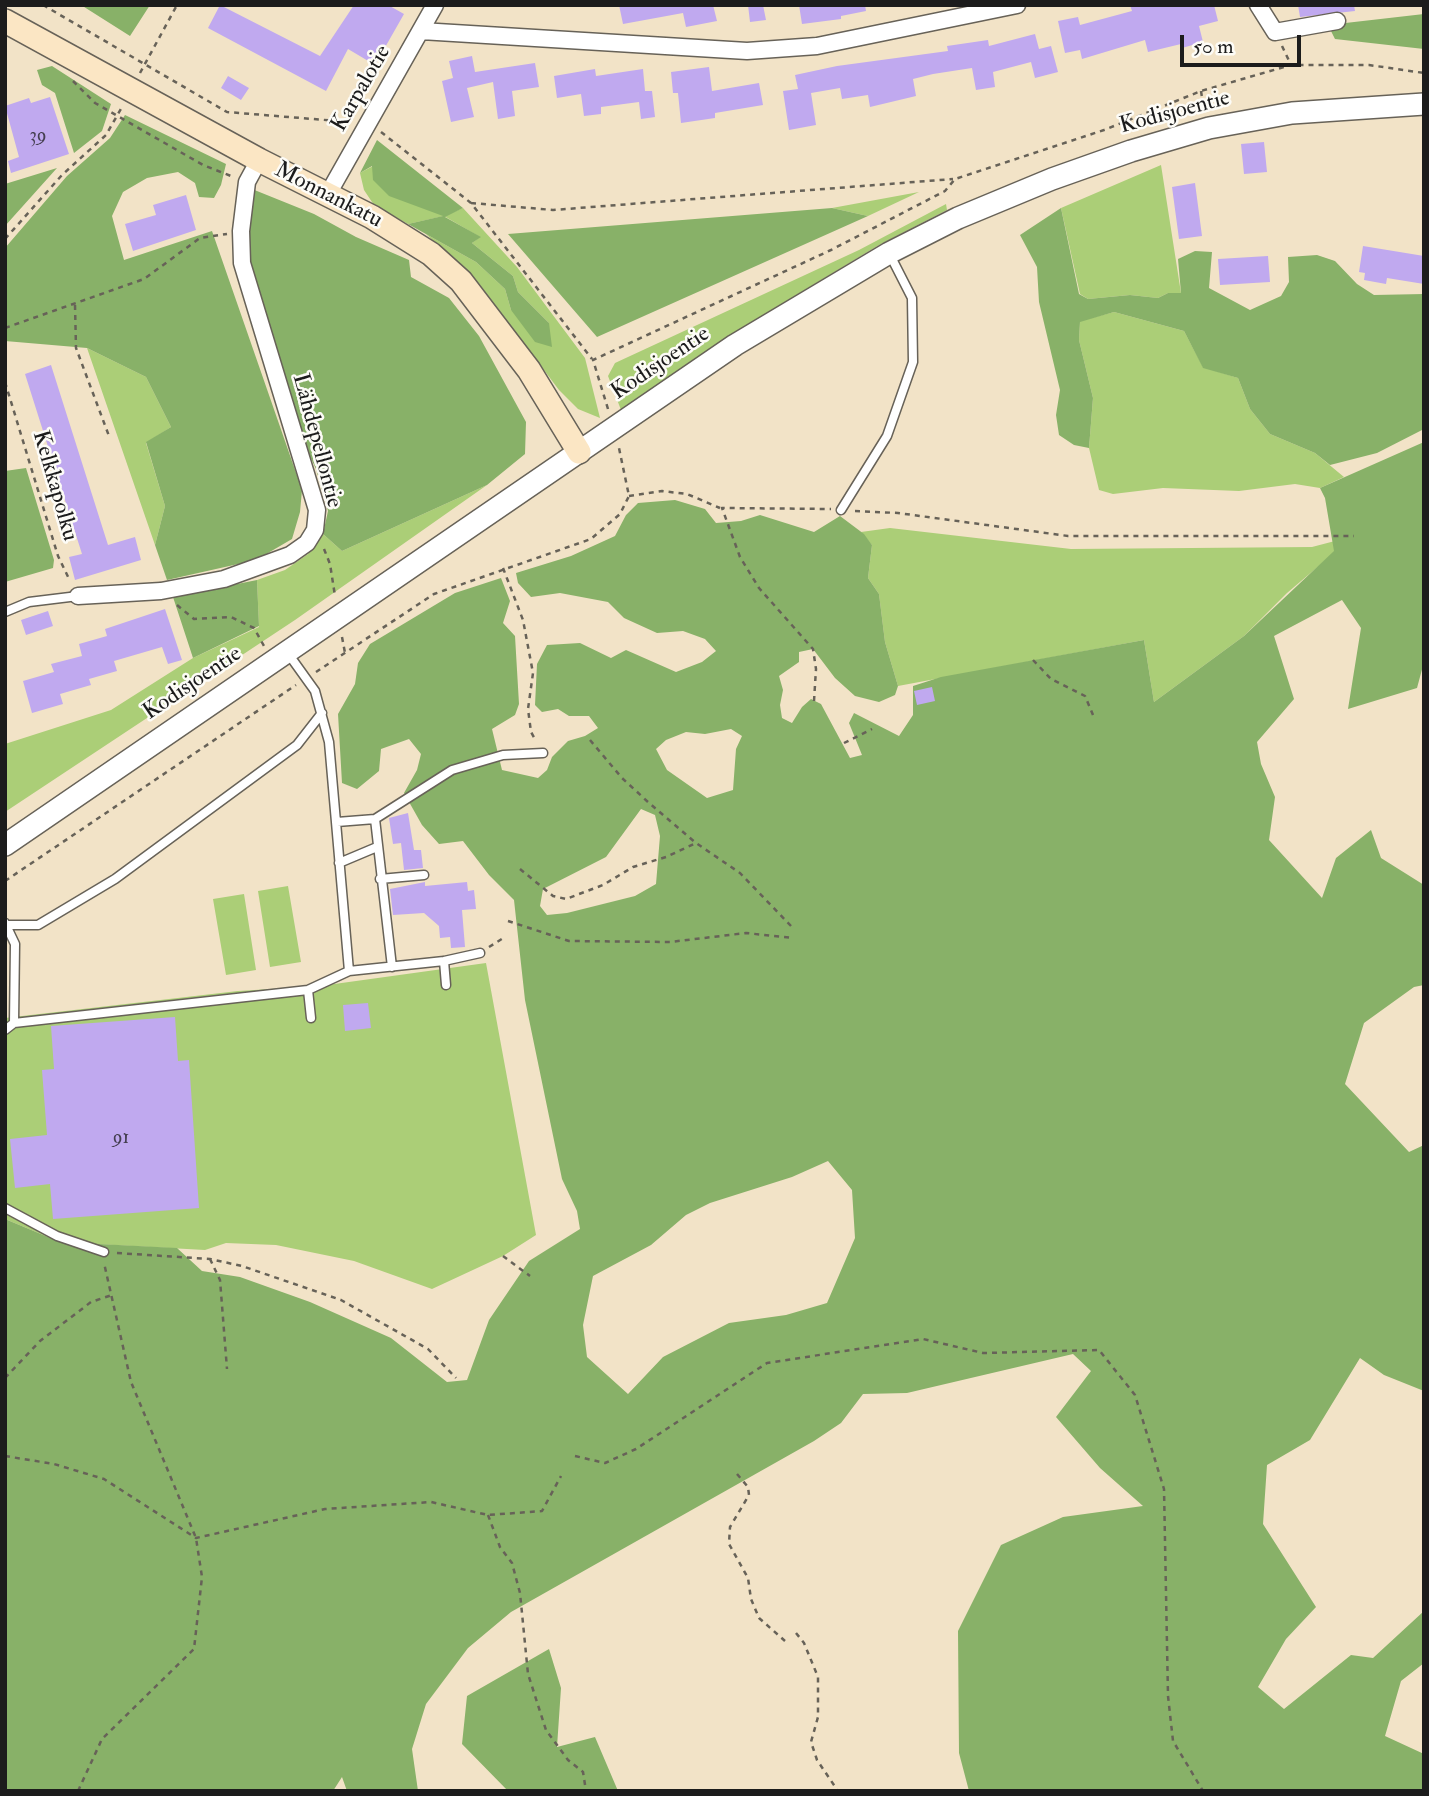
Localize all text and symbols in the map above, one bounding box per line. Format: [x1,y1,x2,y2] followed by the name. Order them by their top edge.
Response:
[1184,21,1305,65] scale bar
[1193,33,1234,60] text: 50 m
[326,41,398,137] street label: Karpalotie
[1117,85,1233,141] street label: Kodisjoentie
[29,126,47,148] house number: 39
[269,157,387,235] street label: Monnankatu
[606,321,716,407] street label: Kodisjoentie
[285,371,347,511] street label: Lähdepellontie
[25,428,83,544] street label: Kelkkapolku
[138,641,248,727] street label: Kodisjoentie
[113,1128,129,1150] house number: 91

